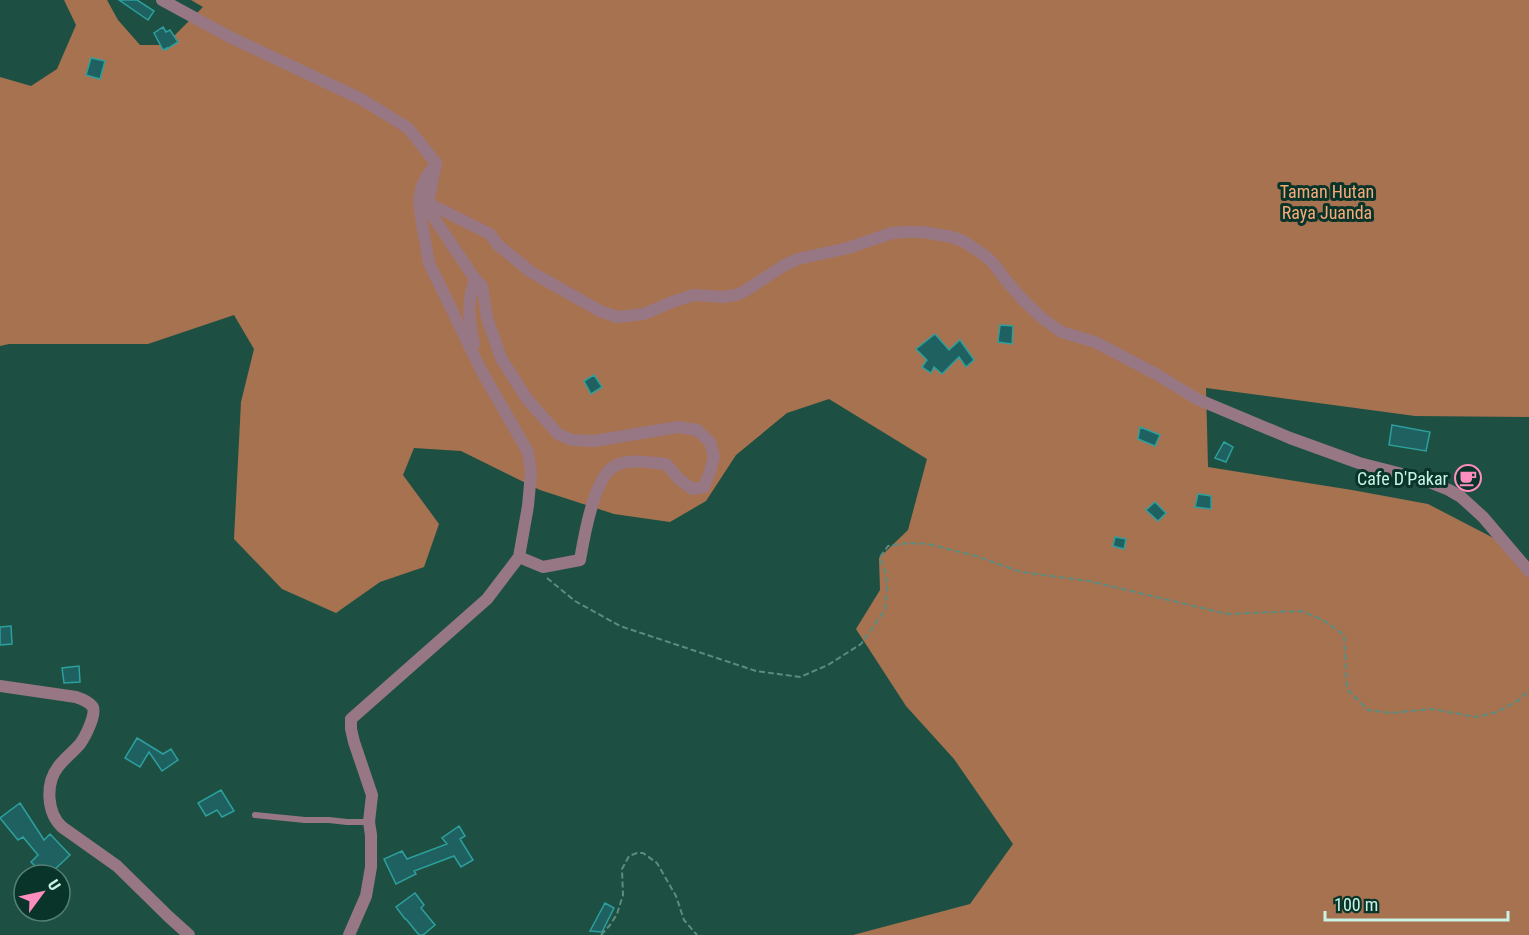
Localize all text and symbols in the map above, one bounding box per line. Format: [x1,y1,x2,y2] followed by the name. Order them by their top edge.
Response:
[1280,181,1374,223] park label: Taman Hutan Raya Juanda
[1453,463,1483,493] cafe icon: Cafe D'Pakar
[1357,468,1449,489] place label: Cafe D'Pakar
[12,863,72,923] north arrow
[44,876,65,894] text: U
[1325,884,1508,922] scale bar
[1334,894,1378,915] text: 100 m

